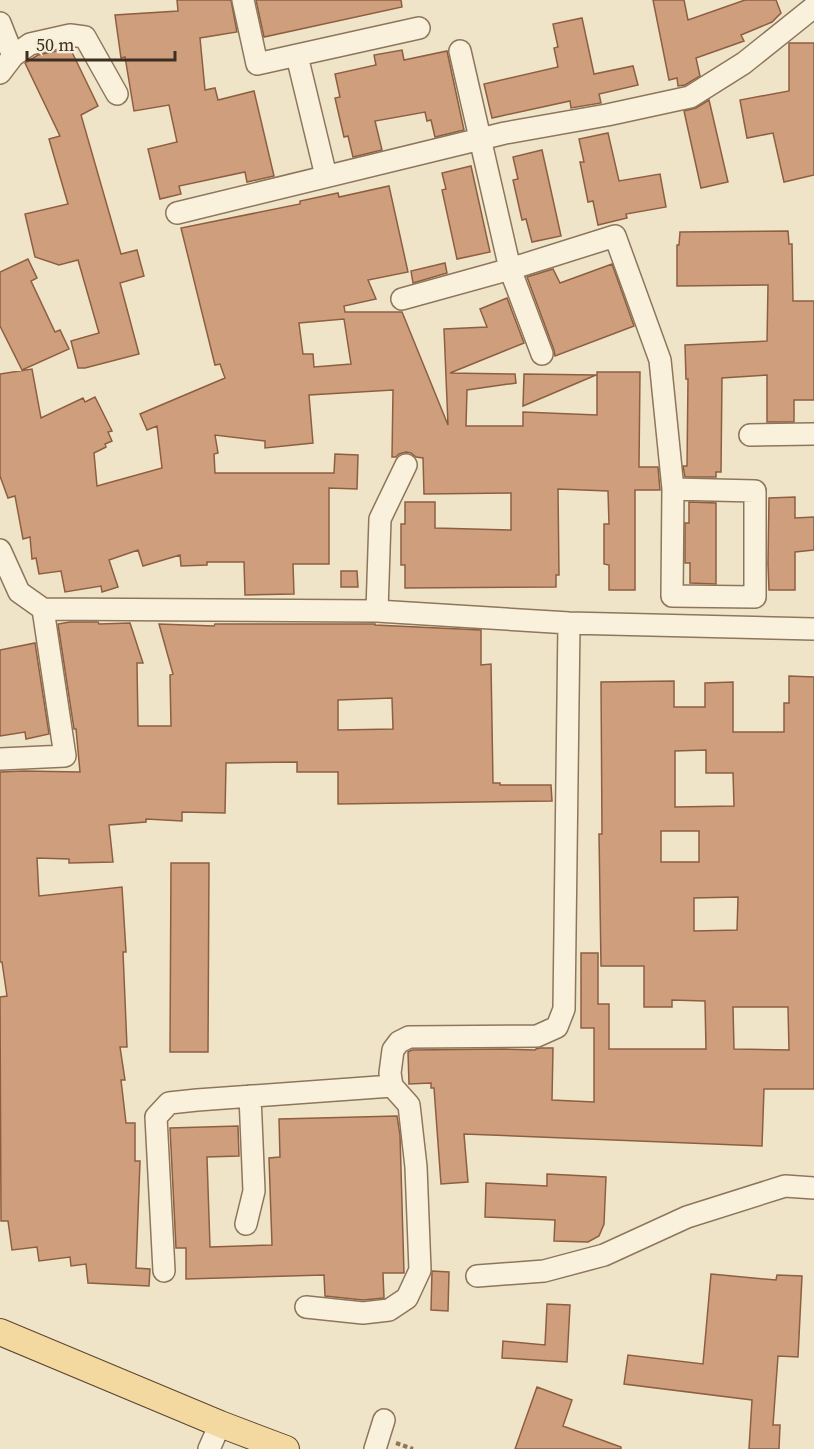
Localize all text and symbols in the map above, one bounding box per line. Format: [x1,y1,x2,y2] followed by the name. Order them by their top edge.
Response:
[27,24,176,62] scale bar
[36,32,74,57] text: 50 m

